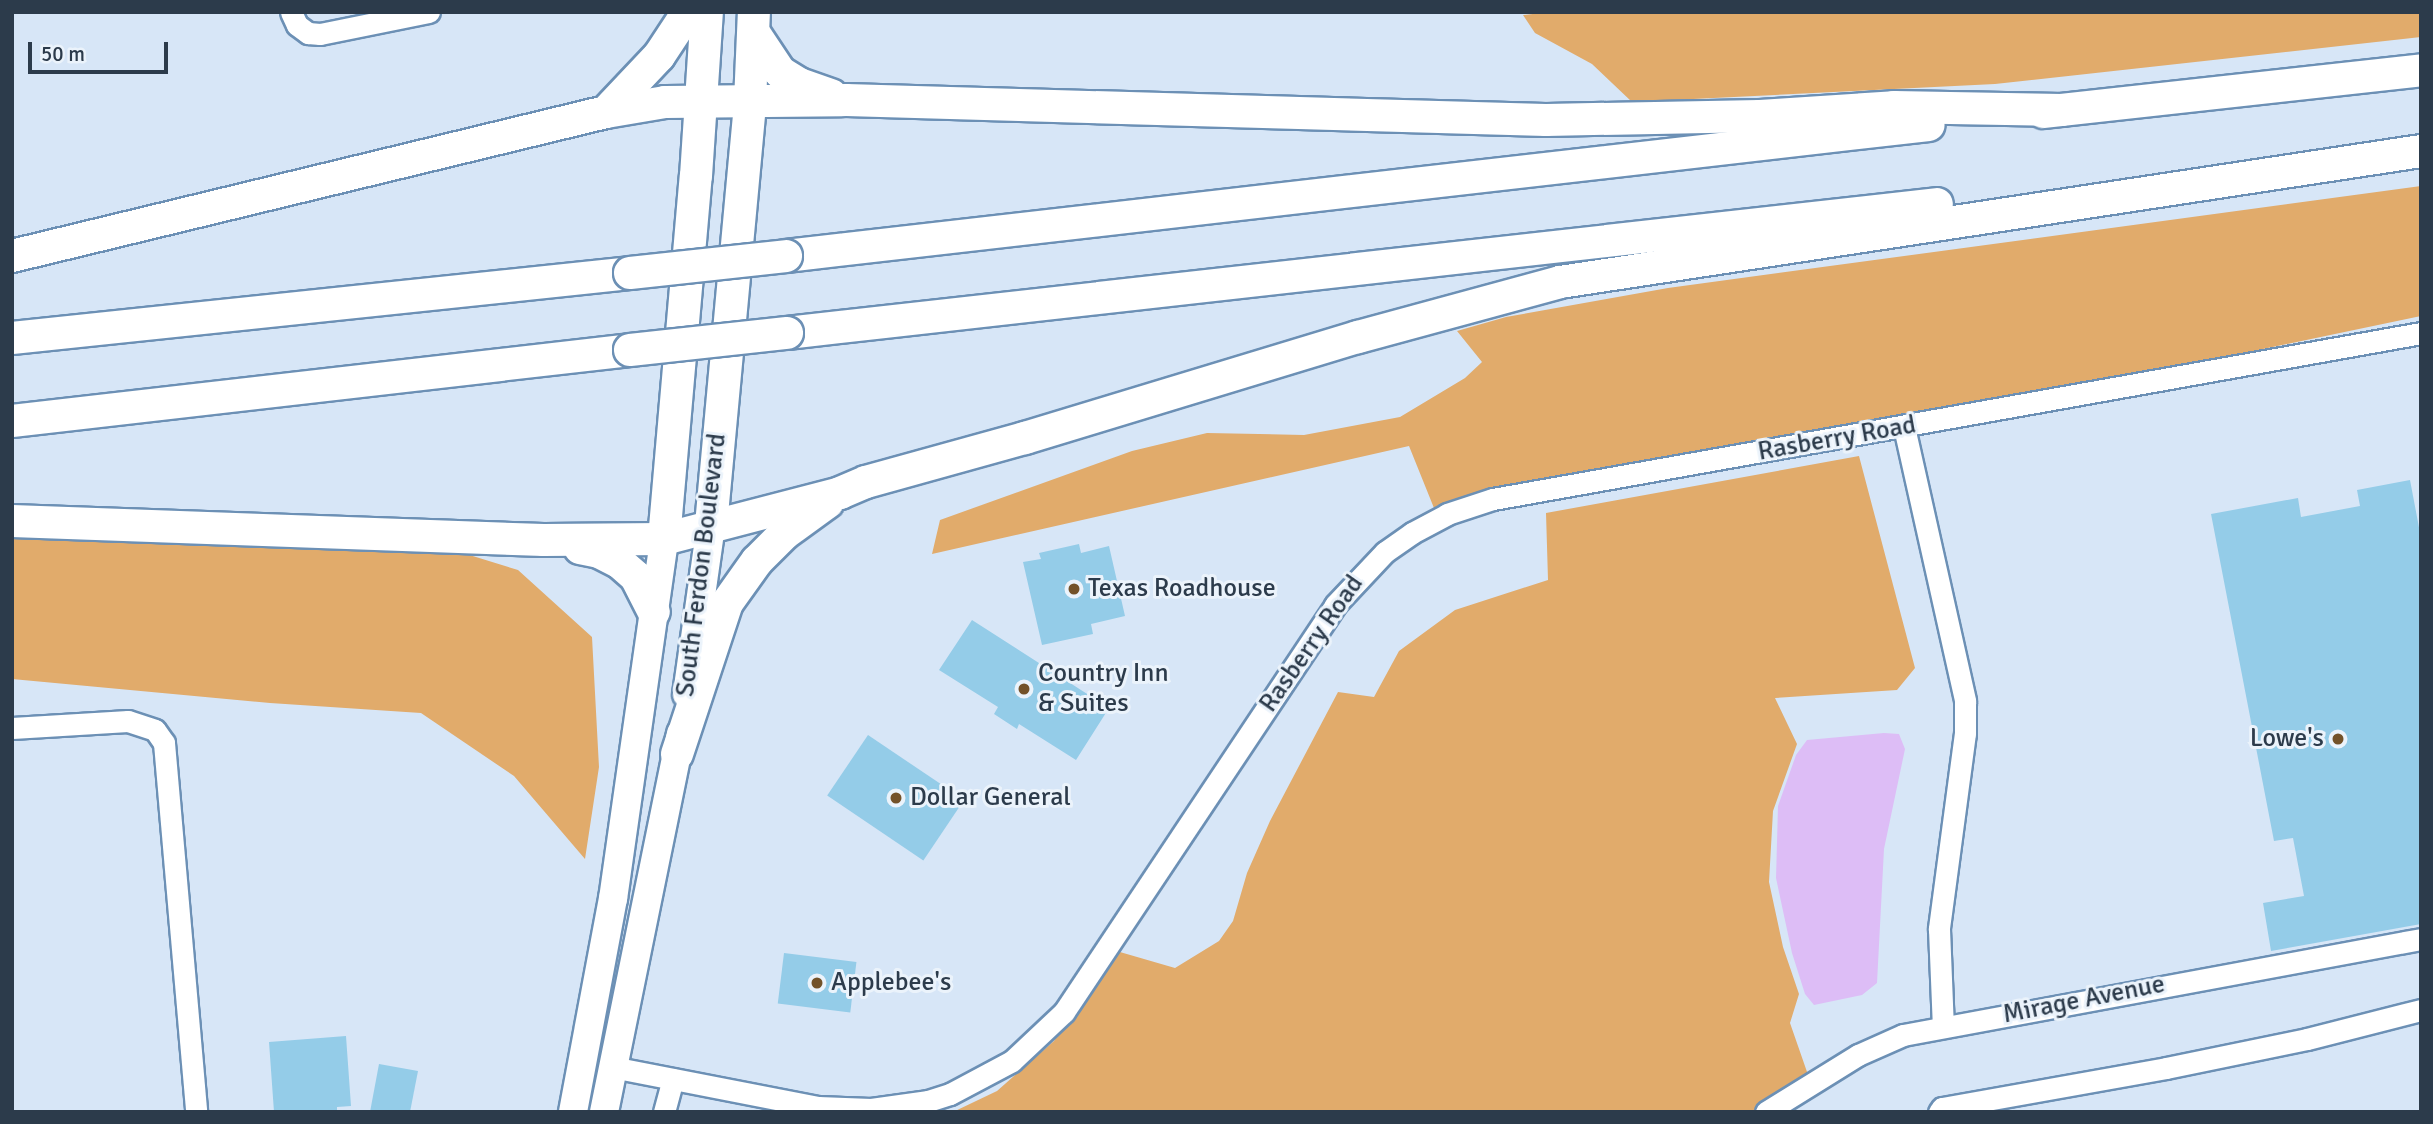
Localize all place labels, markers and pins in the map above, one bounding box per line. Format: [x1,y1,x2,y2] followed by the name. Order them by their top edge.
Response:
[1088,573,1276,605] place label: Texas Roadhouse
[1066,581,1082,597] marker: Texas Roadhouse
[1038,658,1169,720] place label: Country Inn & Suites
[1016,681,1032,697] marker: Country Inn & Suites
[2250,723,2324,755] place label: Lowe's
[2330,731,2346,747] marker: Lowe's
[910,782,1071,814] place label: Dollar General
[888,790,904,806] marker: Dollar General
[831,967,951,999] place label: Applebee's
[809,975,825,991] marker: Applebee's

